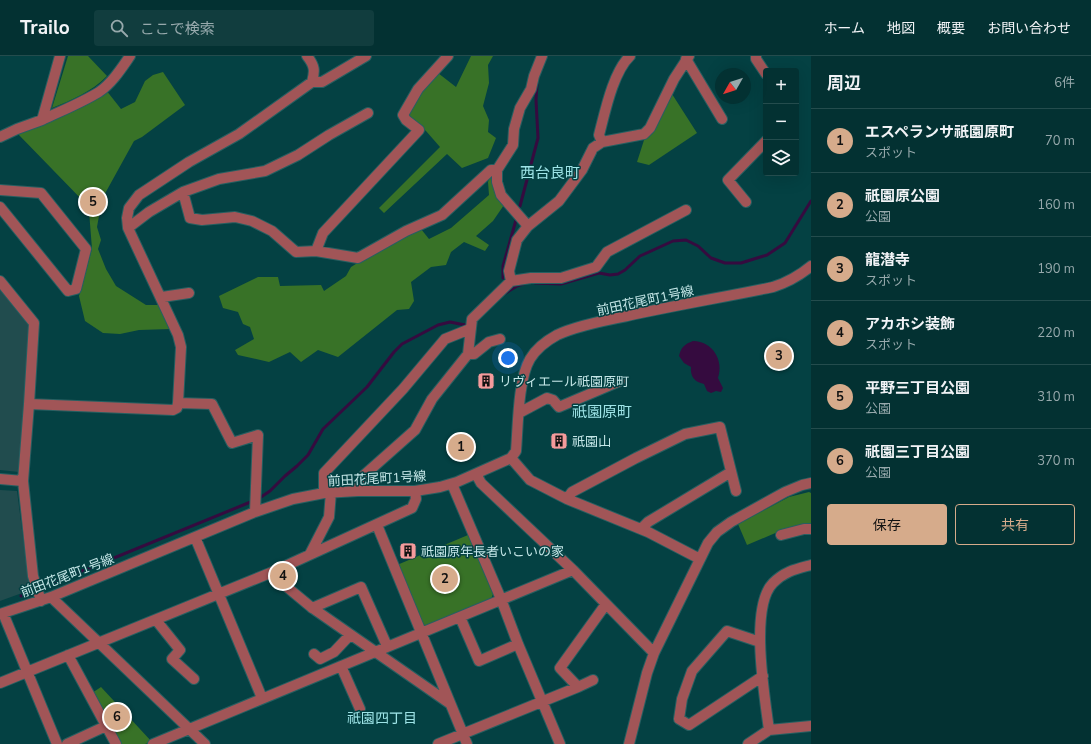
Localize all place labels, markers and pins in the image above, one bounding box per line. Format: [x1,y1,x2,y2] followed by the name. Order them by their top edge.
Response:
[80,187,106,217] pin: 5
[766,341,792,371] pin: 3
[476,371,496,391] building icon: リヴィエール祇園原町
[499,373,629,391] place label: リヴィエール祇園原町
[549,431,569,451] building icon: 祇園山
[448,432,474,462] pin: 1
[572,433,611,451] place label: 祇園山
[398,541,418,561] building icon: 祇園原年長者いこいの家
[421,543,564,561] place label: 祇園原年長者いこいの家
[270,561,296,591] pin: 4
[432,564,458,594] pin: 2
[104,702,130,732] pin: 6

